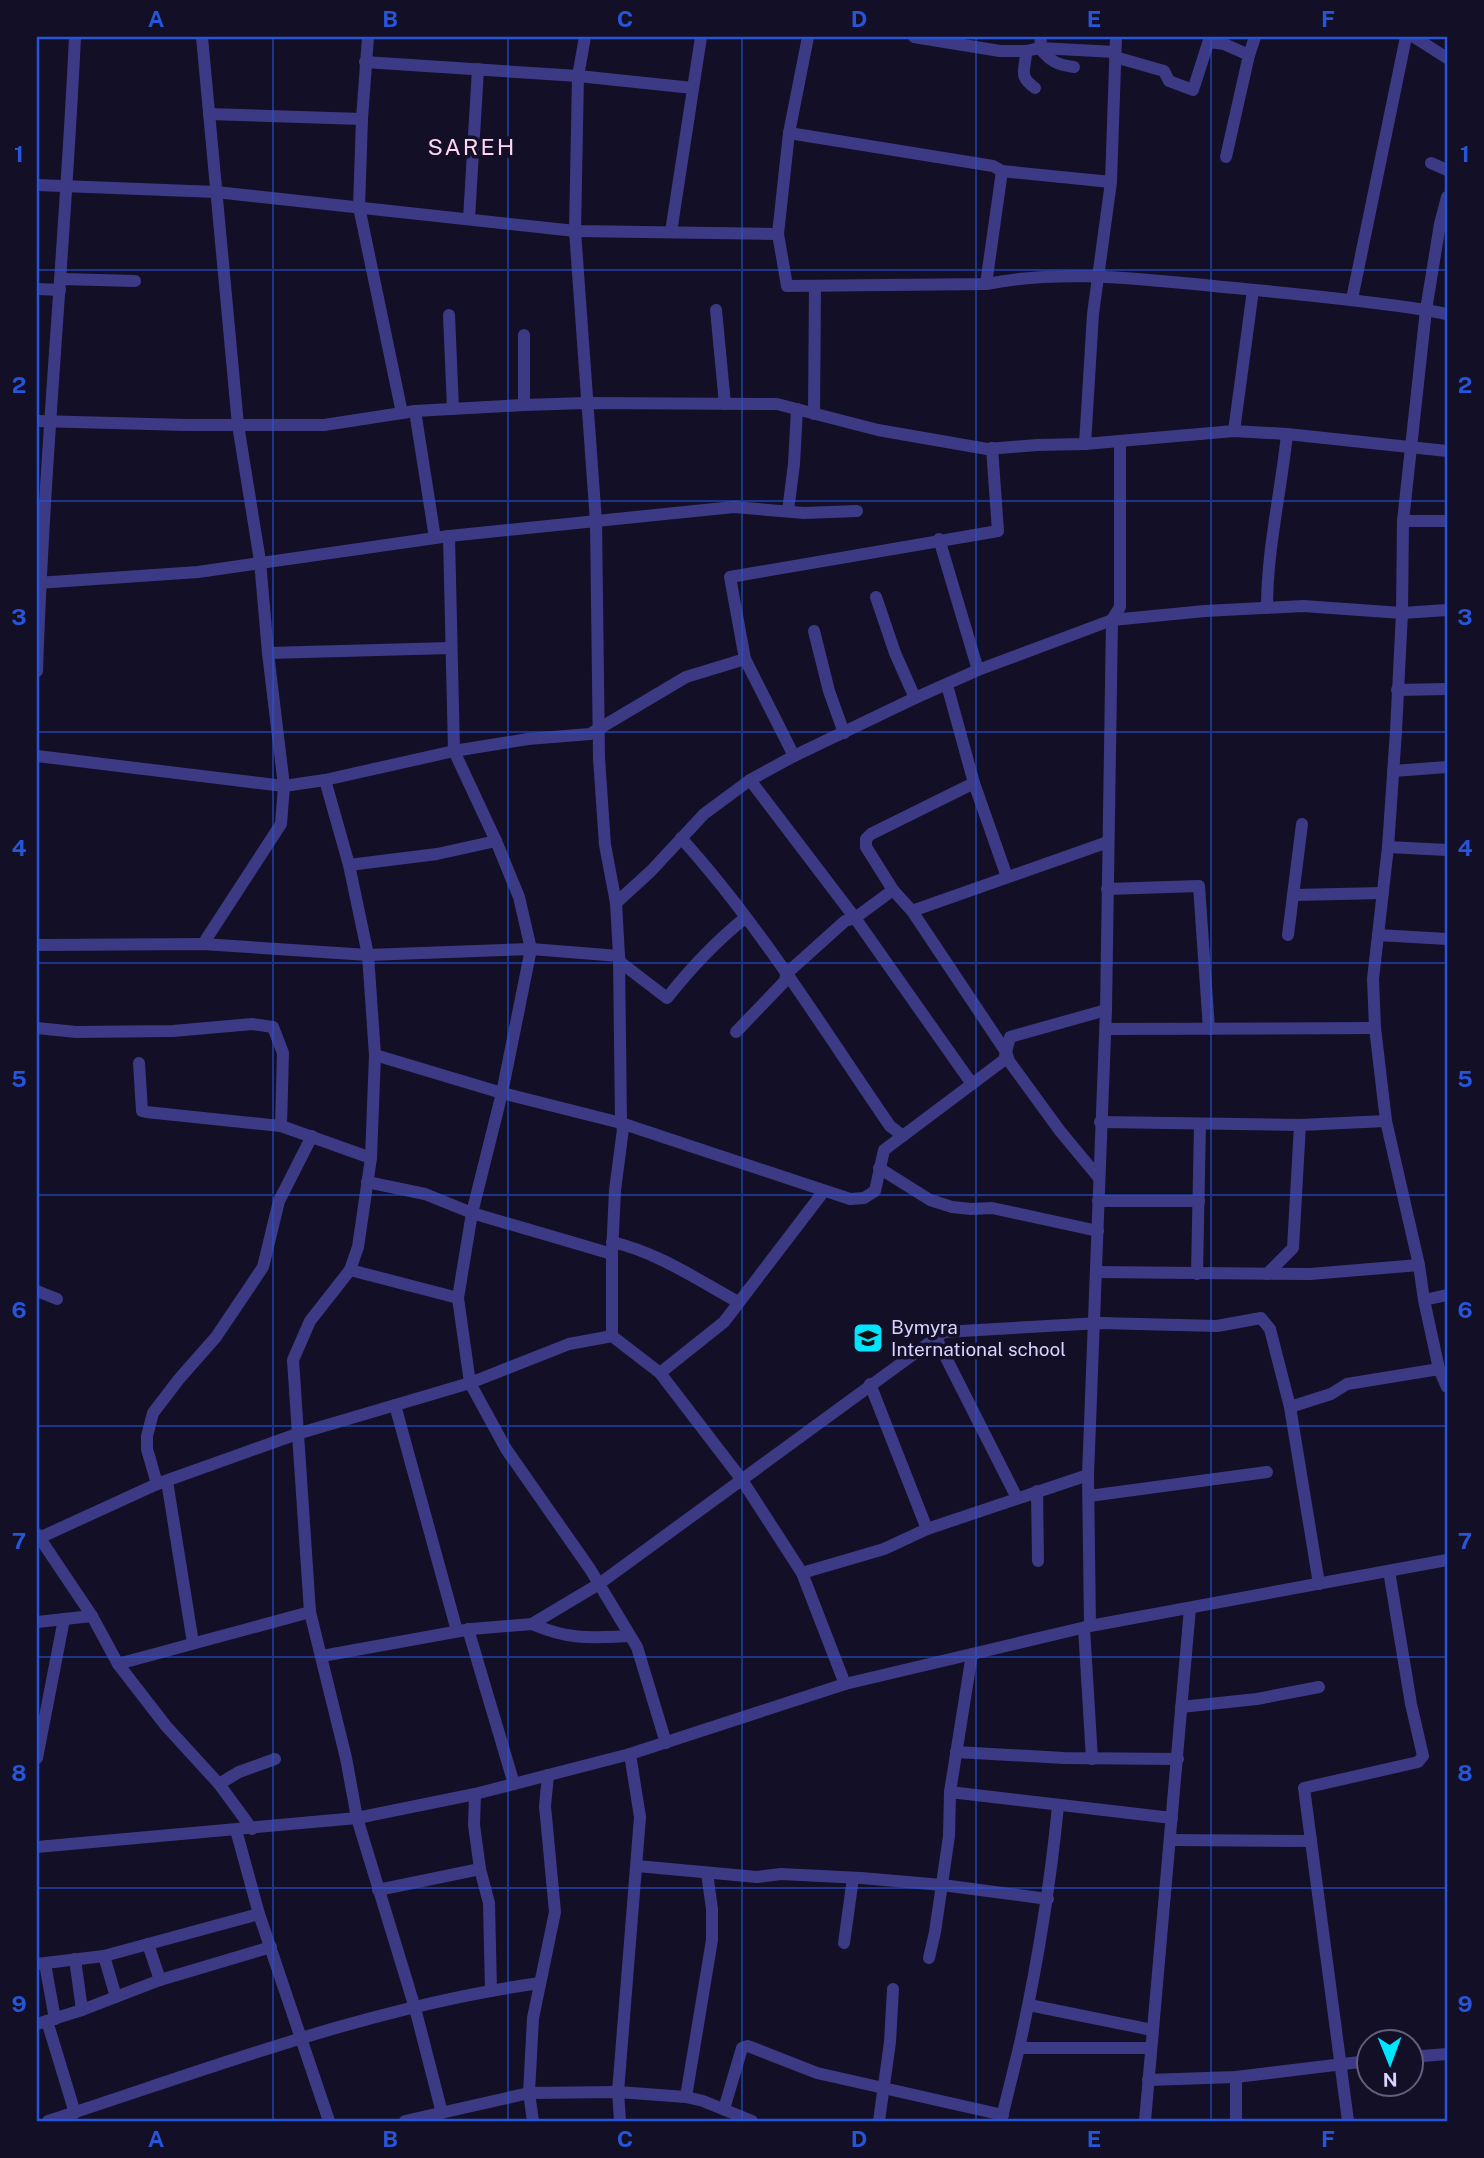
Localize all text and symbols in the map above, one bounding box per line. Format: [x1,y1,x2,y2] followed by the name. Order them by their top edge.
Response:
[148,5,165,32] text: A
[382,5,398,32] text: B
[617,5,633,32] text: C
[851,5,867,32] text: D
[1087,5,1101,32] text: E
[1321,5,1335,32] text: F
[428,133,516,160] district label: SAREH
[14,140,24,167] text: 1
[1460,140,1470,167] text: 1
[12,371,26,398] text: 2
[1458,371,1472,398] text: 2
[11,603,27,630] text: 3
[1457,603,1473,630] text: 3
[11,834,27,861] text: 4
[1457,834,1473,861] text: 4
[11,1065,27,1092] text: 5
[1457,1065,1473,1092] text: 5
[11,1296,27,1323] text: 6
[1457,1296,1473,1323] text: 6
[891,1316,1066,1360] place label: Bymyra International school
[851,1321,885,1355] school or university icon: Bymyra International school
[12,1527,26,1554] text: 7
[1458,1527,1472,1554] text: 7
[11,1759,27,1786] text: 8
[1457,1759,1473,1786] text: 8
[11,1990,27,2017] text: 9
[1457,1990,1473,2017] text: 9
[1354,2028,1424,2098] north arrow
[1383,2069,1398,2091] text: N
[148,2125,165,2152] text: A
[382,2125,398,2152] text: B
[617,2125,633,2152] text: C
[851,2125,867,2152] text: D
[1087,2125,1101,2152] text: E
[1321,2125,1335,2152] text: F

